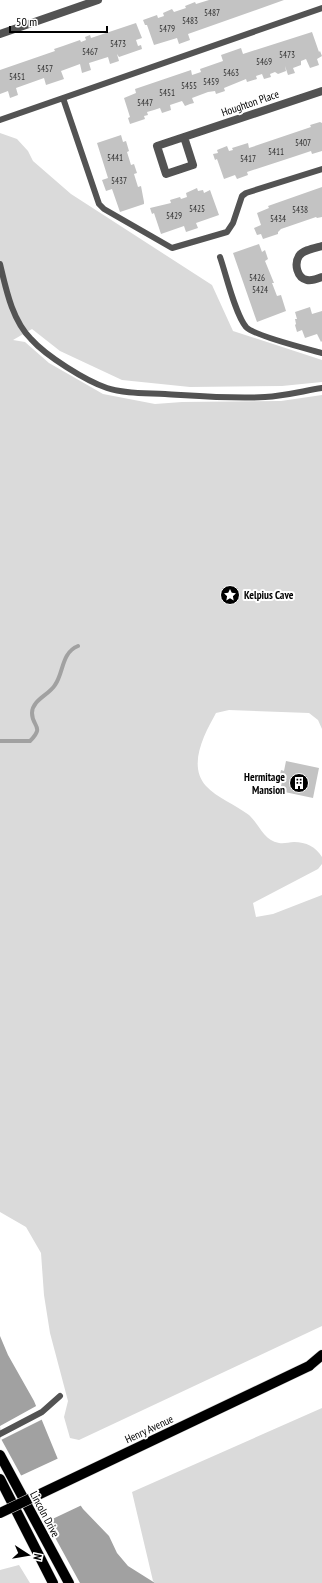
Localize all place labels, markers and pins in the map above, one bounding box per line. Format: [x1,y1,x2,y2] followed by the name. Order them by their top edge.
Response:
[219,584,241,606] place icon: Kelpius Cave
[244,588,294,602] place label: Kelpius Cave
[244,770,285,797] place label: Hermitage Mansion
[288,772,310,794] building icon: Hermitage Mansion

